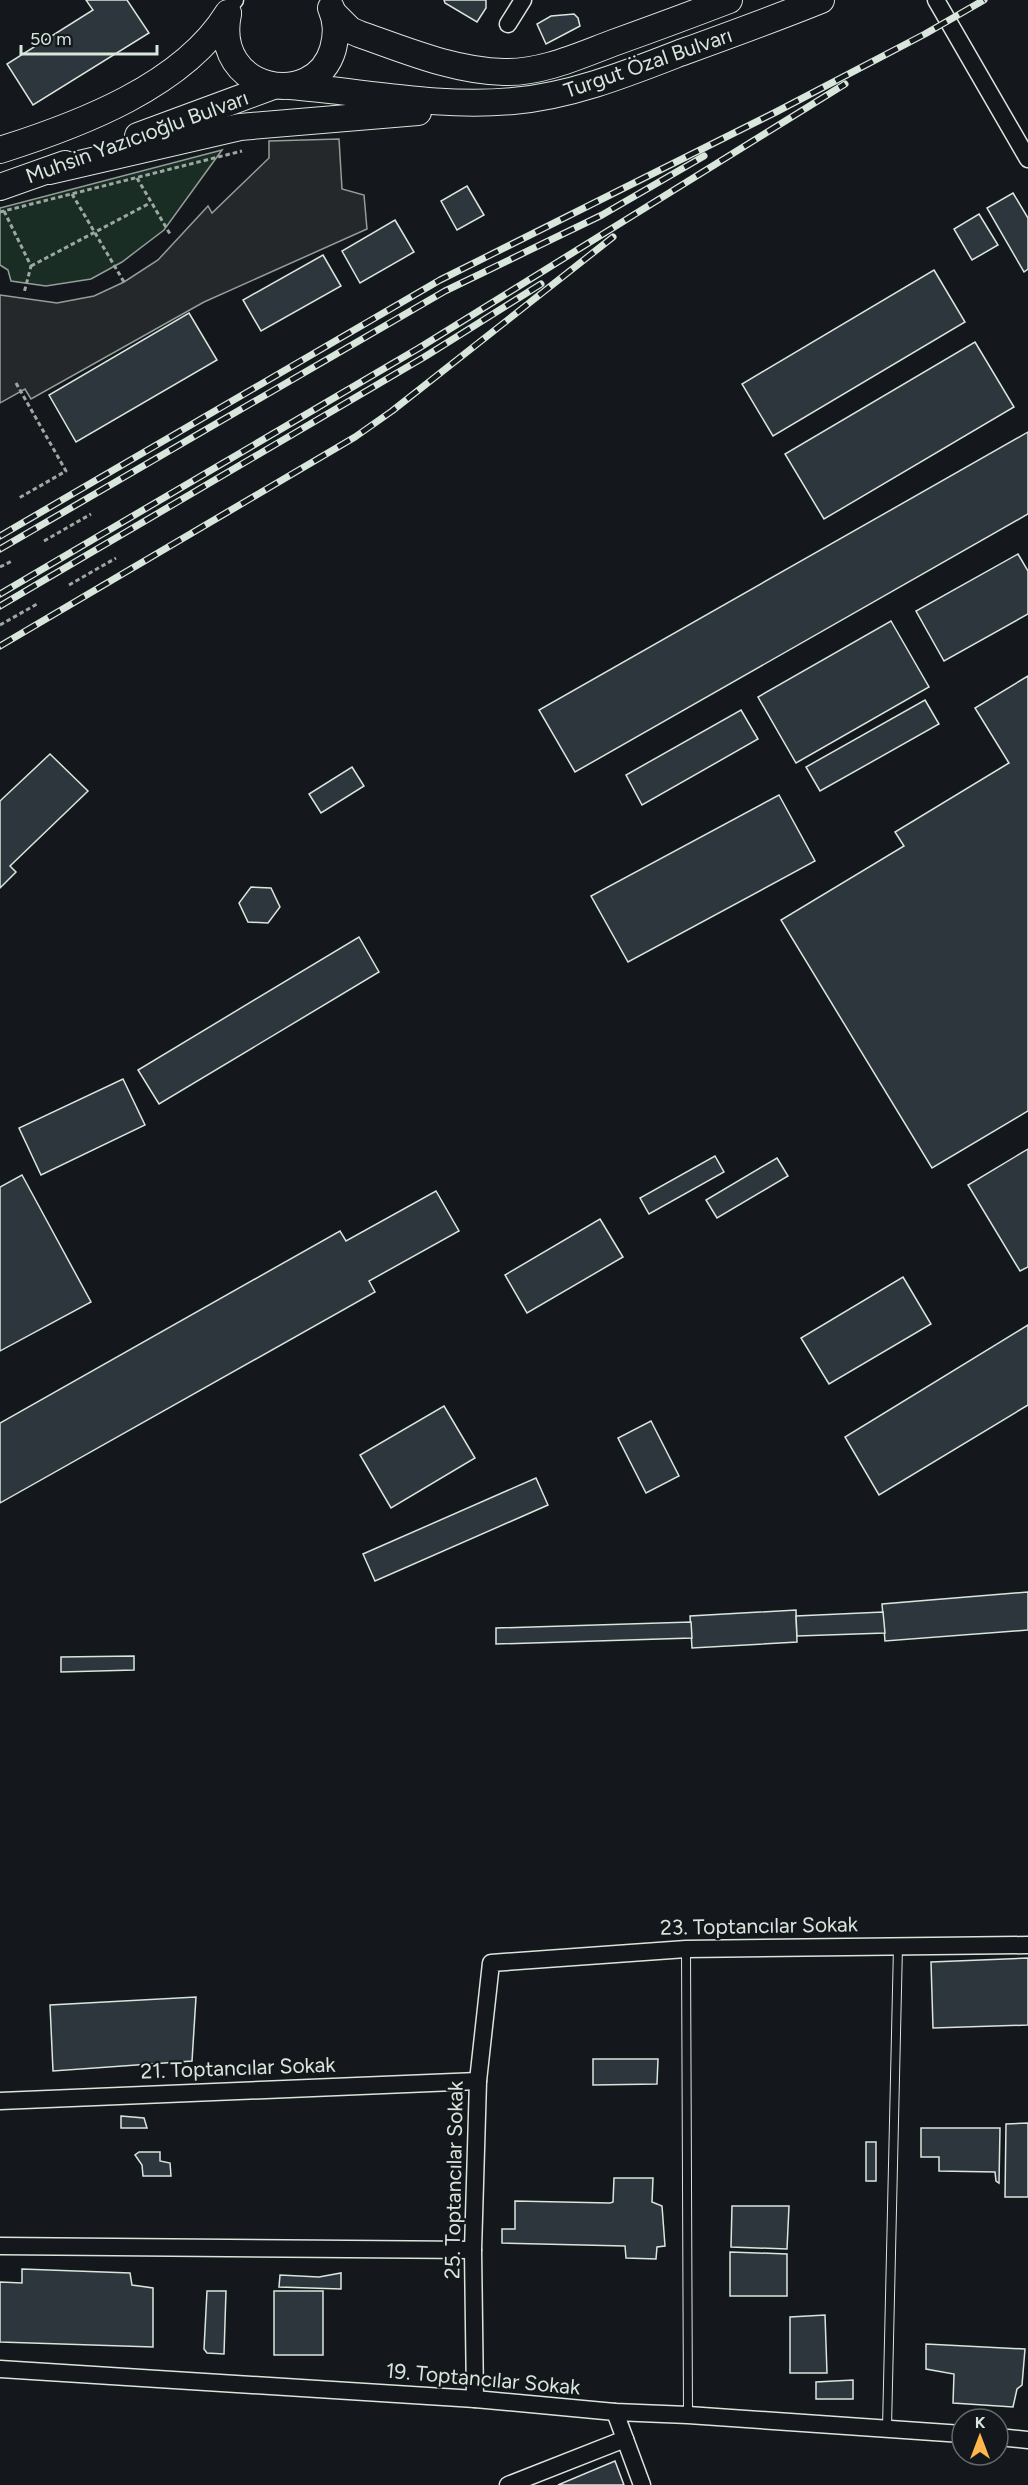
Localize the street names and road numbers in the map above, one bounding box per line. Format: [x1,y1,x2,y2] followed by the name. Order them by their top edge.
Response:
[560,22,735,103] street label: Turgut Özal Bulvarı
[22,85,251,188] street label: Muhsin Yazıcıoğlu Bulvarı
[660,1911,859,1940] street label: 23. Toptancılar Sokak
[140,2052,337,2083] street label: 21. Toptancılar Sokak
[439,2080,468,2279] street label: 25. Toptancılar Sokak
[385,2358,582,2400] street label: 19. Toptancılar Sokak

